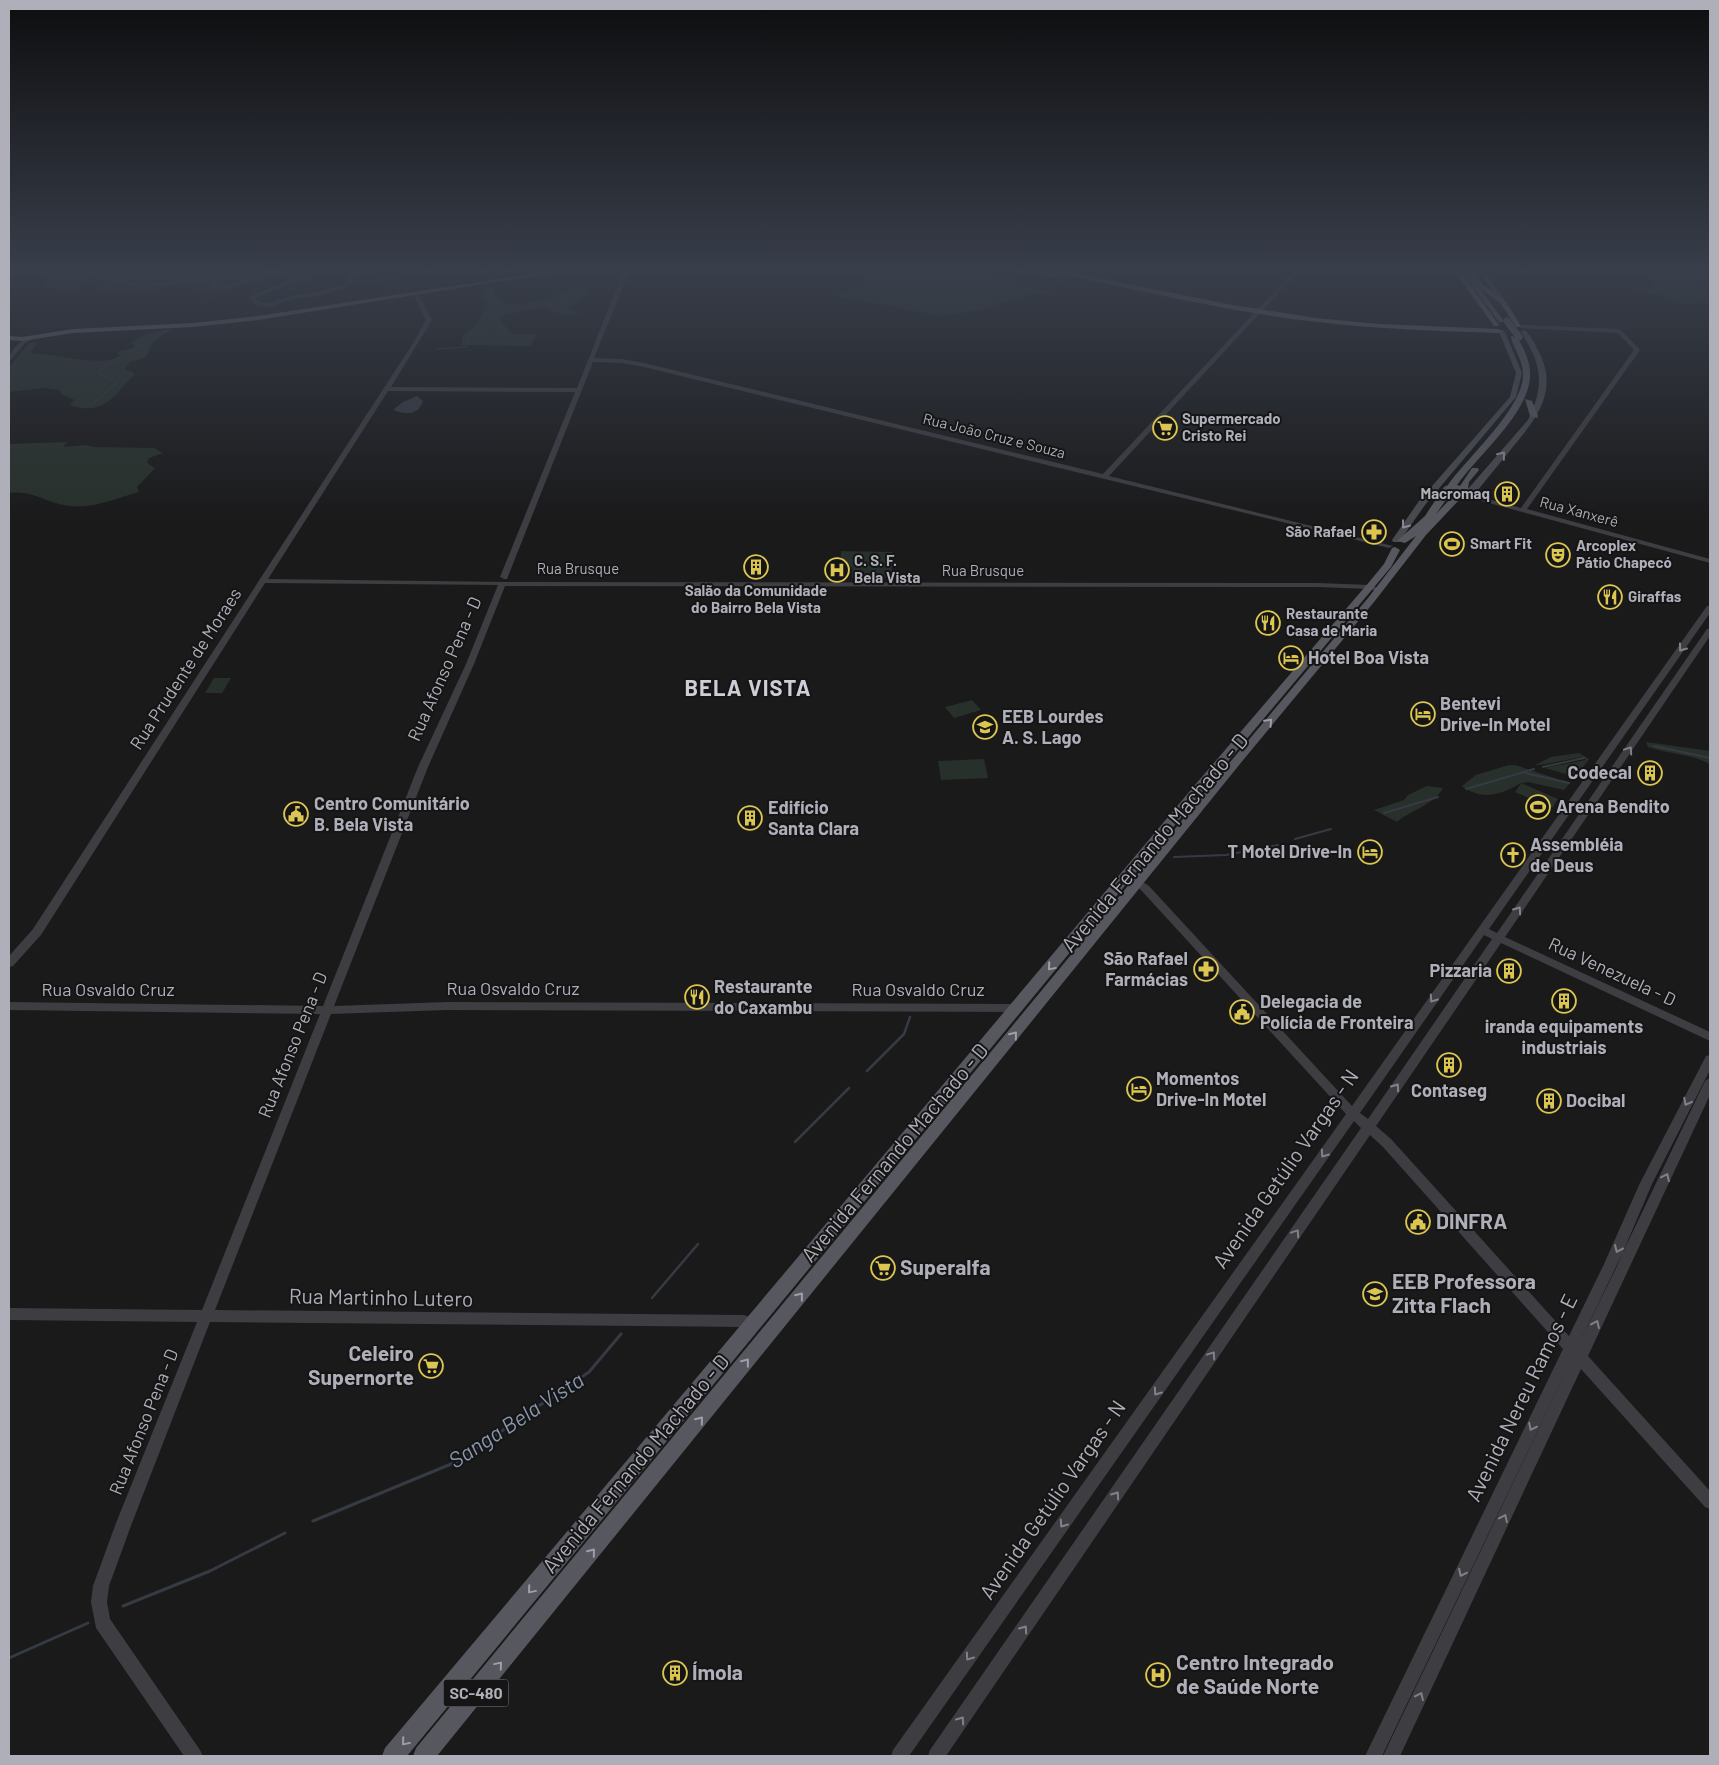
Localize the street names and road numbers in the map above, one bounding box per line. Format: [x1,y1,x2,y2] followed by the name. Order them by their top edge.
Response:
[921,409,1067,461] street label: Rua João Cruz e Souza
[1538,492,1620,530] street label: Rua Xanxerê
[537,559,619,577] street label: Rua Brusque
[942,561,1024,579] street label: Rua Brusque
[125,583,246,753] street label: Rua Prudente de Moraes
[402,593,486,744] street label: Rua Afonso Pena - D
[1055,728,1253,956] street label: Avenida Fernando Machado - D
[1545,932,1680,1010] street label: Rua Venezuela - D
[253,968,331,1121] street label: Rua Afonso Pena - D
[447,977,579,999] street label: Rua Osvaldo Cruz
[42,978,174,1000] street label: Rua Osvaldo Cruz
[852,978,984,1000] street label: Rua Osvaldo Cruz
[795,1038,993,1266] street label: Avenida Fernando Machado - D
[1207,1064,1363,1272] street label: Avenida Getúlio Vargas - N
[289,1282,473,1311] street label: Rua Martinho Lutero
[1460,1290,1582,1505] street label: Avenida Nereu Ramos - E
[104,1345,182,1498] street label: Rua Afonso Pena - D
[536,1349,734,1577] street label: Avenida Fernando Machado - D
[974,1395,1130,1603] street label: Avenida Getúlio Vargas - N
[444,1680,508,1706] road number: SC-480

